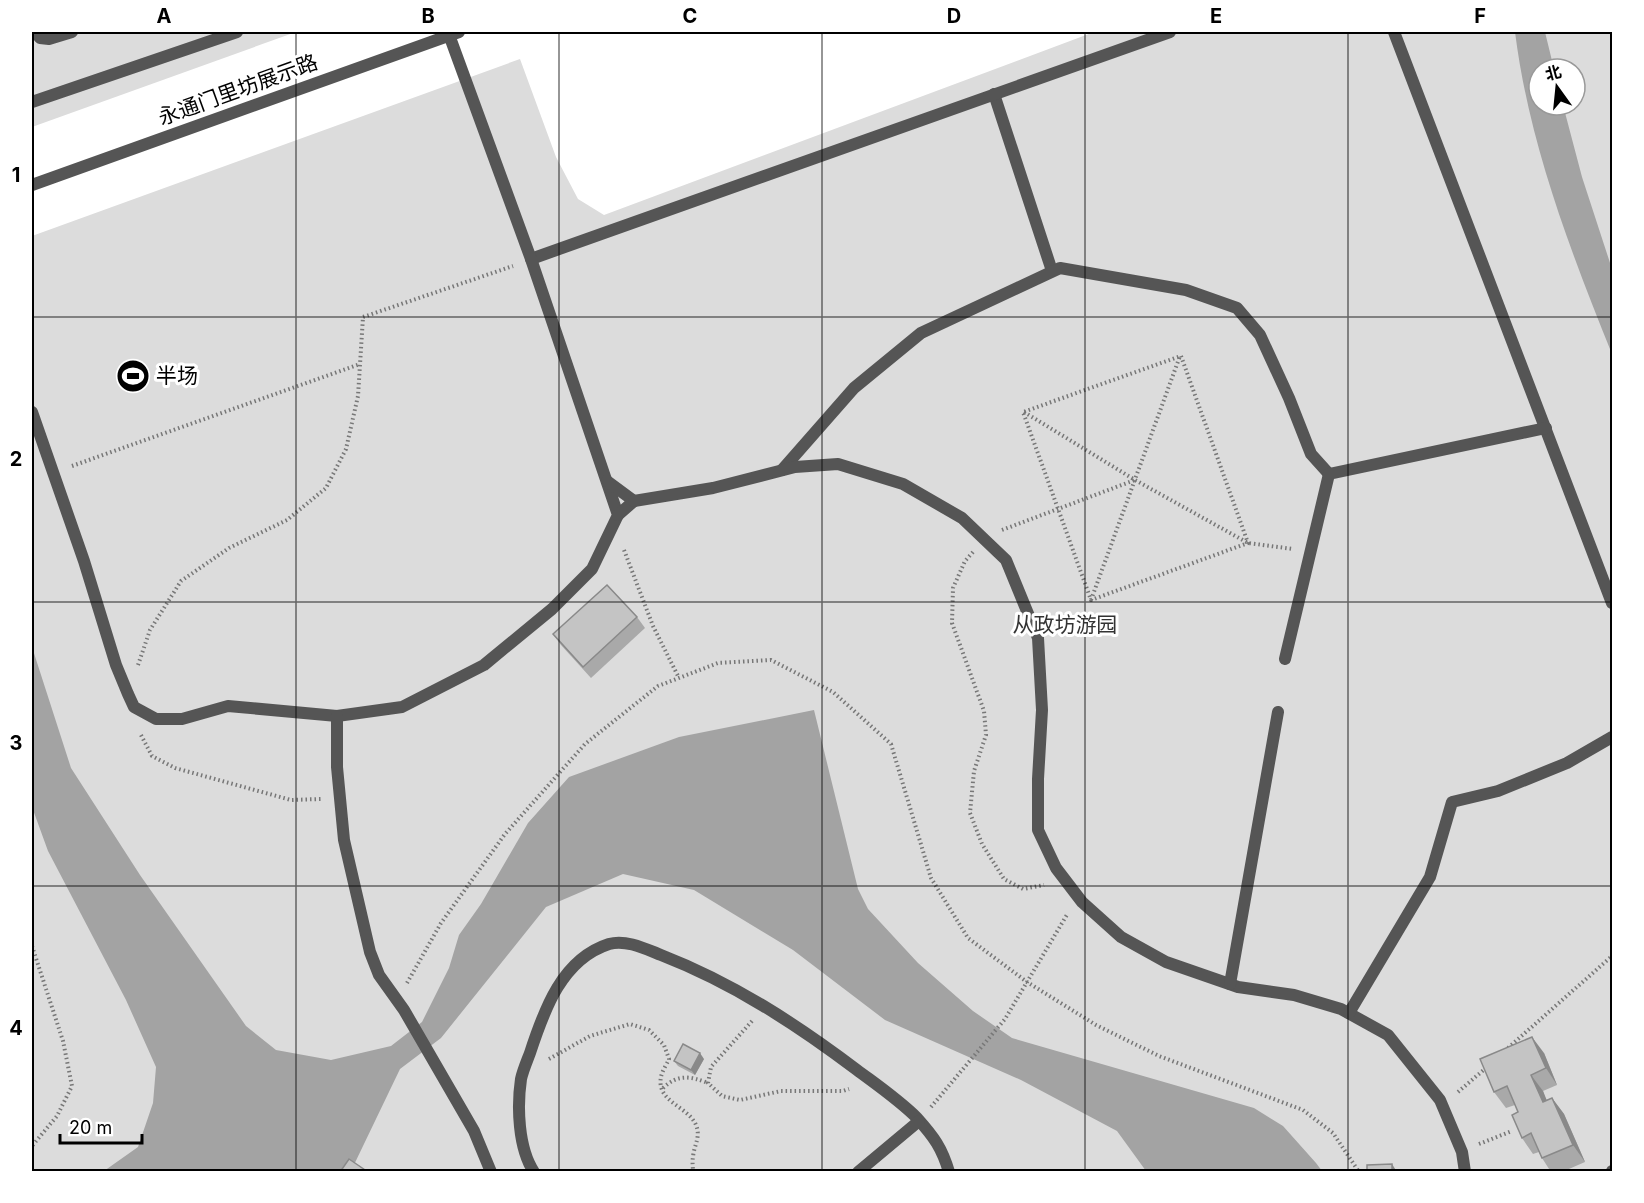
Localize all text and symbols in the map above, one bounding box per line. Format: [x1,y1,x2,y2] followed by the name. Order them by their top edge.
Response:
[157,4,172,28] text: A
[421,4,435,28] text: B
[683,4,697,28] text: C
[947,4,961,28] text: D
[1210,4,1222,28] text: E
[1474,4,1486,28] text: F
[155,49,321,130] street label: 永通门里坊展示路
[1527,57,1587,117] north arrow
[1543,61,1563,84] text: 北
[12,163,20,187] text: 1
[115,358,151,394] sports icon: 半场
[156,363,198,388] place label: 半场
[10,447,22,471] text: 2
[1013,612,1118,637] park label: 从政坊游园
[10,731,22,755] text: 3
[9,1016,23,1040] text: 4
[60,1107,142,1145] scale bar
[69,1117,112,1138] text: 20 m

